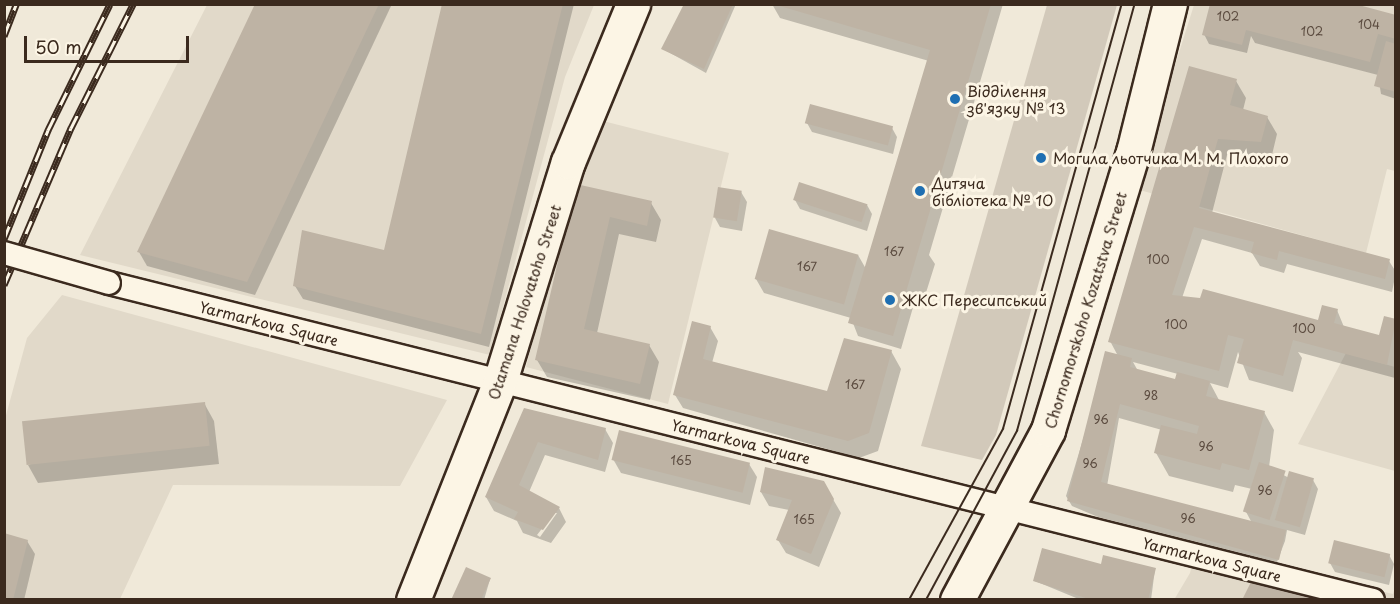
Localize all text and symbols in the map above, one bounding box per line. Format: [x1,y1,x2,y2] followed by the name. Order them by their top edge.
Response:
[1217,10,1239,24] house number: 102
[1358,18,1380,32] house number: 104
[27,24,192,62] scale bar
[1301,25,1323,39] house number: 102
[35,33,82,60] text: 50 m
[967,81,1065,116] place label: Відділення зв'язку № 13
[948,92,962,106] marker: Відділення зв'язку № 13
[1053,149,1290,167] place label: Могила льотчика М. М. Плохого
[1034,151,1048,165] marker: Могила льотчика М. М. Плохого
[932,173,1053,208] place label: Дитяча бібліотека № 10
[913,184,927,198] marker: Дитяча бібліотека № 10
[1041,190,1129,430] street label: Chornomorskoho Kozatstva Street
[484,202,564,402] street label: Otamana Holovatoho Street
[884,245,904,259] house number: 167
[1147,253,1169,267] house number: 100
[797,260,817,274] house number: 167
[902,291,1048,309] place label: ЖКС Пересипський
[883,293,897,307] marker: ЖКС Пересипський
[197,297,341,349] street label: Yarmarkova Square
[1165,318,1187,332] house number: 100
[1293,322,1315,336] house number: 100
[845,378,865,392] house number: 167
[1144,389,1158,403] house number: 98
[1093,413,1109,427] house number: 96
[669,415,813,467] street label: Yarmarkova Square
[1198,440,1214,454] house number: 96
[670,454,692,468] house number: 165
[1082,457,1098,471] house number: 96
[1257,484,1273,498] house number: 96
[1180,512,1196,526] house number: 96
[793,513,815,527] house number: 165
[1140,533,1284,585] street label: Yarmarkova Square

